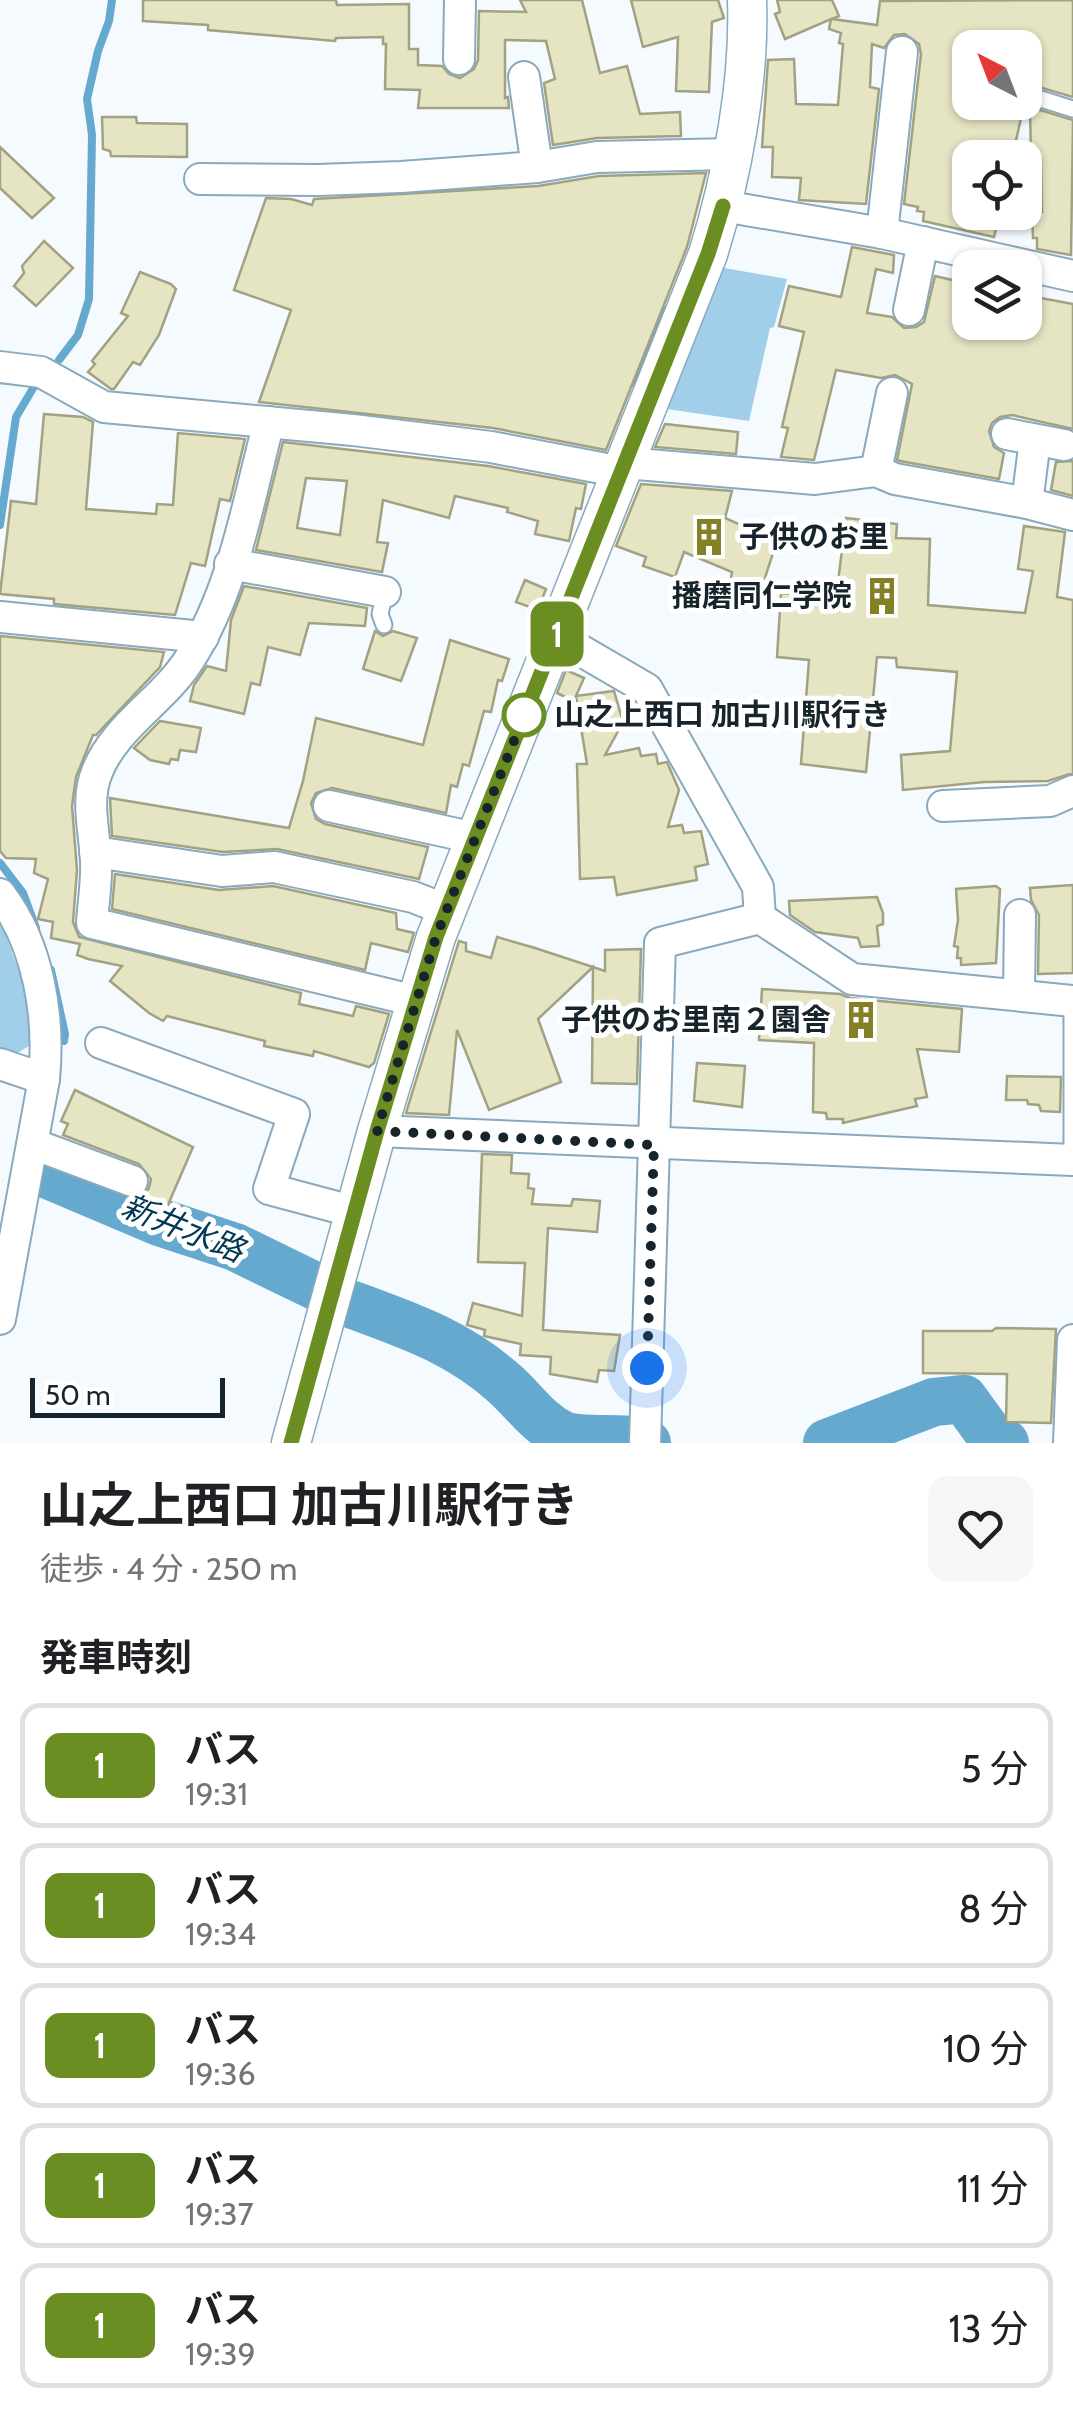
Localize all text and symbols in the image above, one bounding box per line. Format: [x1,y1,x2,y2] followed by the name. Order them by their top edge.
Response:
[952,30,1042,120] north arrow
[952,30,1042,340] map controls
[952,140,1042,230] button: locate
[952,250,1042,340] button: layers
[688,516,730,558] building icon: 子供のお里
[739,518,889,555] place label: 子供のお里
[861,575,903,617] building icon: 播磨同仁学院
[672,577,852,614] place label: 播磨同仁学院
[524,602,590,666] line badge: 1
[551,613,563,656] text: 1
[503,694,545,736] marker: 山之上西口 加古川駅行き
[554,696,891,733] place label: 山之上西口 加古川駅行き
[840,999,882,1041] building icon: 子供のお里南２園舎
[561,1001,831,1038] place label: 子供のお里南２園舎
[117,1185,253,1271] water label: 新井水路
[622,1343,672,1393] your location
[30,1373,225,1418] scale bar
[45,1378,111,1412] text: 50 m
[40,1476,579,1534] text: 山之上西口 加古川駅行き
[928,1476,1033,1581] button: heart
[40,1549,297,1588] text: 徒歩 · 4 分 · 250 m
[40,1634,192,1681] text: 発車時刻
[185,1726,261,1773] text: バス
[94,1744,106,1787] text: 1
[961,1745,1028,1792] text: 5 分
[185,1774,248,1813] text: 19:31
[185,1866,261,1913] text: バス
[94,1884,106,1927] text: 1
[958,1885,1028,1932] text: 8 分
[185,1914,256,1953] text: 19:34
[185,2006,261,2053] text: バス
[94,2024,106,2067] text: 1
[943,2025,1028,2072] text: 10 分
[185,2054,256,2093] text: 19:36
[185,2146,261,2193] text: バス
[94,2164,106,2207] text: 1
[957,2165,1028,2212] text: 11 分
[185,2194,254,2233] text: 19:37
[185,2286,261,2333] text: バス
[94,2304,106,2347] text: 1
[949,2305,1028,2352] text: 13 分
[185,2334,256,2373] text: 19:39

